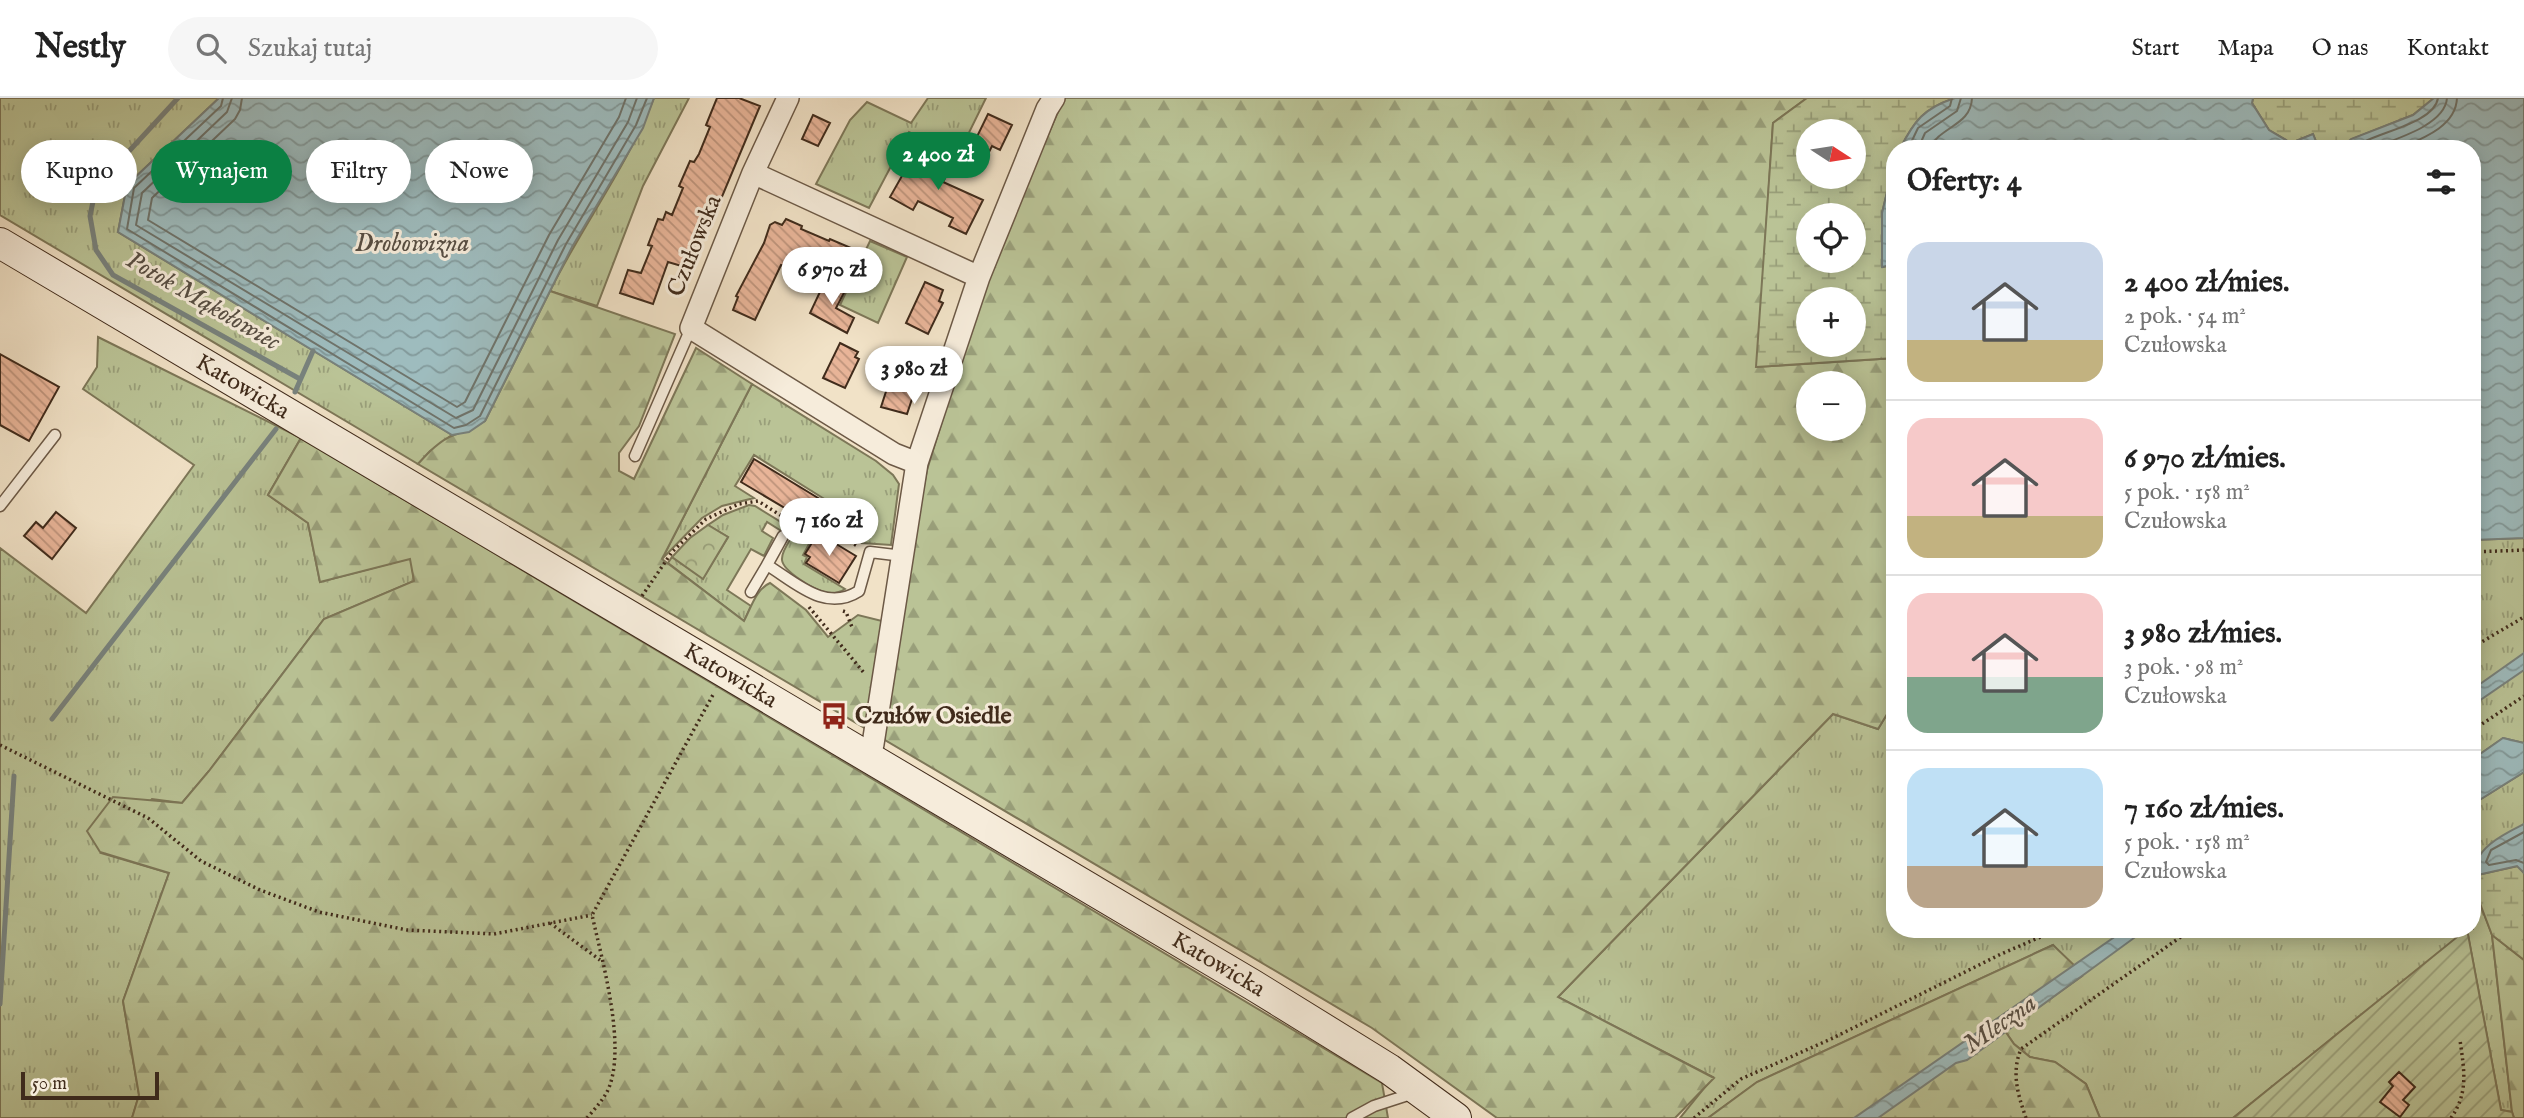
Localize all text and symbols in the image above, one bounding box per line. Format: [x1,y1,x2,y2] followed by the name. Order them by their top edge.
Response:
[168,17,658,80] search box
[35,27,126,69] text: Nestly
[192,29,230,67] icon: search
[248,32,372,65] text: Szukaj tutaj
[2131,33,2179,64] text: Start
[2217,33,2274,64] text: Mapa
[2312,33,2368,64] text: O nas
[2406,33,2489,64] text: Kontakt
[1796,119,1866,189] north arrow
[1796,119,1866,441] map controls
[866,132,1010,192] pin: 2 400 zł
[21,140,137,203] chip: Kupno
[151,140,292,203] chip: Wynajem
[306,140,411,203] chip: Filtry
[425,140,533,203] chip: Nowe
[902,140,974,169] text: 2 400 zł
[1907,163,2022,201] text: Oferty: 4
[2422,163,2460,201] icon: filters
[661,190,730,301] street label: Czułowska
[1796,203,1866,273] button: locate
[355,227,469,260] water label: Drobowizna
[120,244,287,359] water label: Potok Mąkołowiec
[760,248,904,307] pin: 6 970 zł
[798,255,866,284] text: 6 970 zł
[2124,264,2290,302] text: 2 400 zł/mies.
[1963,270,2047,354] icon: home
[1796,287,1866,357] button: +
[2124,302,2246,331] text: 2 pok. · 54 m²
[2124,331,2227,360] text: Czułowska
[842,346,986,406] pin: 3 980 zł
[190,347,296,427] street label: Katowicka
[881,354,947,383] text: 3 980 zł
[1796,371,1866,441] button: −
[2124,440,2286,478] text: 6 970 zł/mies.
[1963,446,2047,530] icon: home
[2124,478,2250,507] text: 5 pok. · 158 m²
[757,498,901,558] pin: 7 160 zł
[795,506,863,535] text: 7 160 zł
[2124,507,2227,536] text: Czułowska
[2124,615,2282,653] text: 3 980 zł/mies.
[1963,621,2047,705] icon: home
[678,636,784,716] street label: Katowicka
[2124,653,2243,682] text: 3 pok. · 98 m²
[2124,682,2227,711] text: Czułowska
[819,701,849,731] bus stop icon: Czułów Osiedle
[855,701,1012,732] place label: Czułów Osiedle
[2124,790,2284,828] text: 7 160 zł/mies.
[1963,796,2047,880] icon: home
[2124,828,2250,857] text: 5 pok. · 158 m²
[2124,857,2227,886] text: Czułowska
[1166,925,1272,1005] street label: Katowicka
[1957,987,2043,1061] water label: Mleczna
[21,1069,159,1101] scale bar
[32,1072,67,1096] text: 50 m

